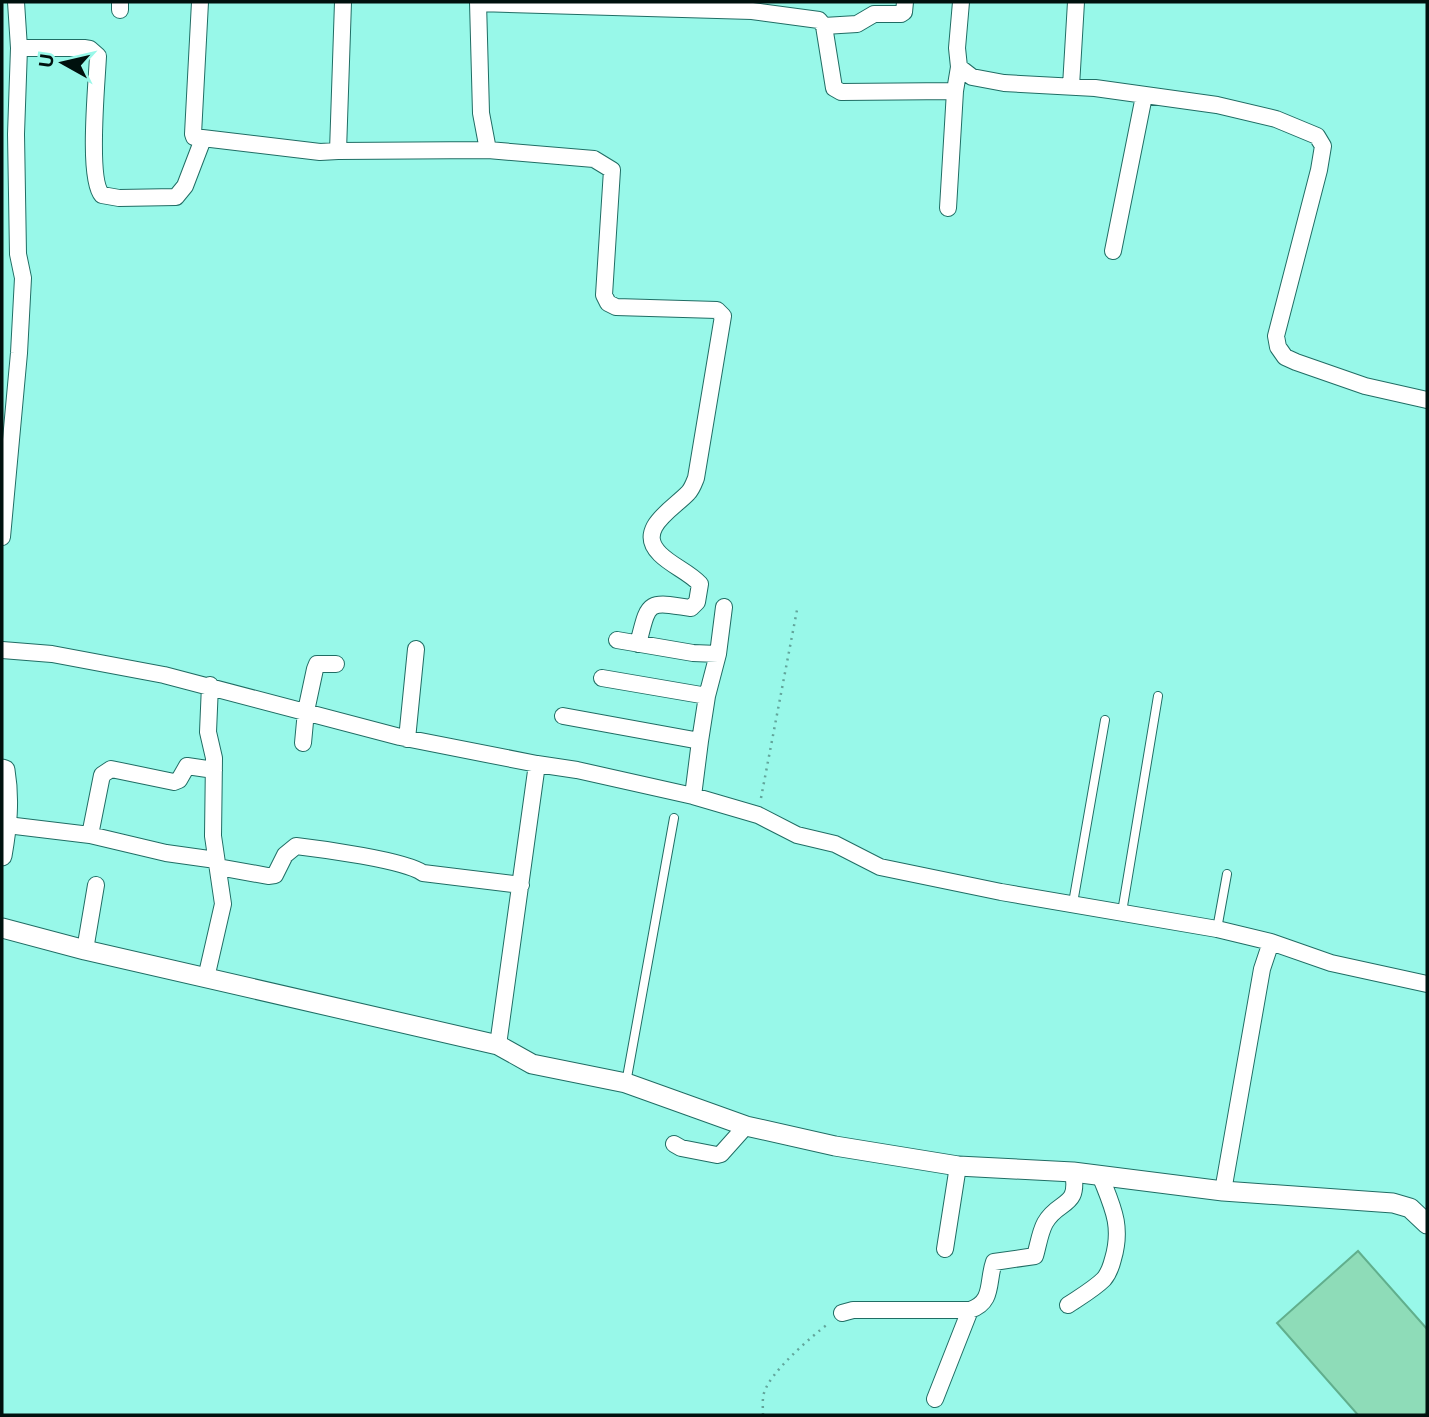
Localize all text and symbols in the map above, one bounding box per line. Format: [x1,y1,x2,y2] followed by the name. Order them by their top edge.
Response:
[28,28,98,98] north arrow
[32,52,60,70] text: U

